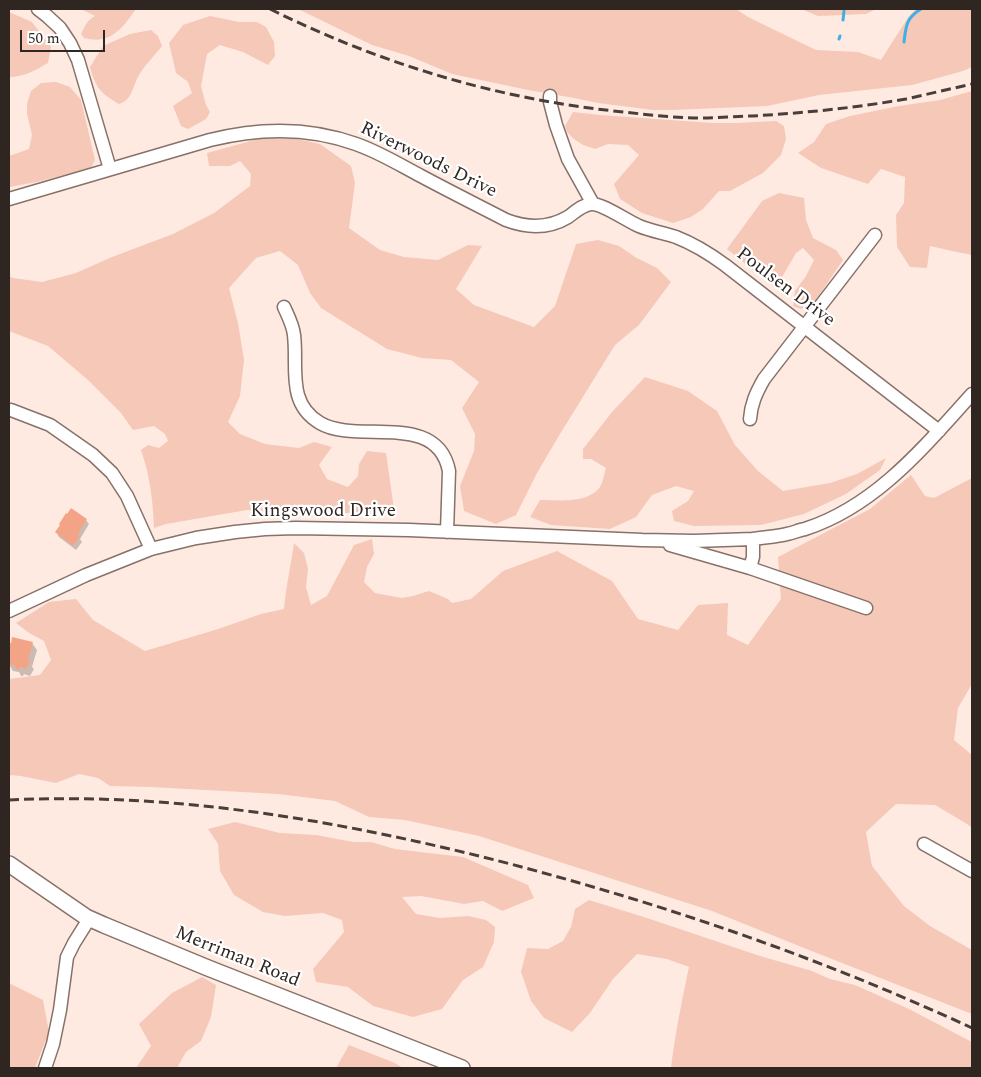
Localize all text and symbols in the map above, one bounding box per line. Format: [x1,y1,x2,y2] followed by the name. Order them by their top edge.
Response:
[22,20,108,52] scale bar
[28,27,60,50] text: 50 m
[356,118,500,204] street label: Riverwoods Drive
[731,243,839,333] street label: Poulsen Drive
[250,501,396,523] street label: Kingswood Drive
[171,923,303,993] street label: Merriman Road

